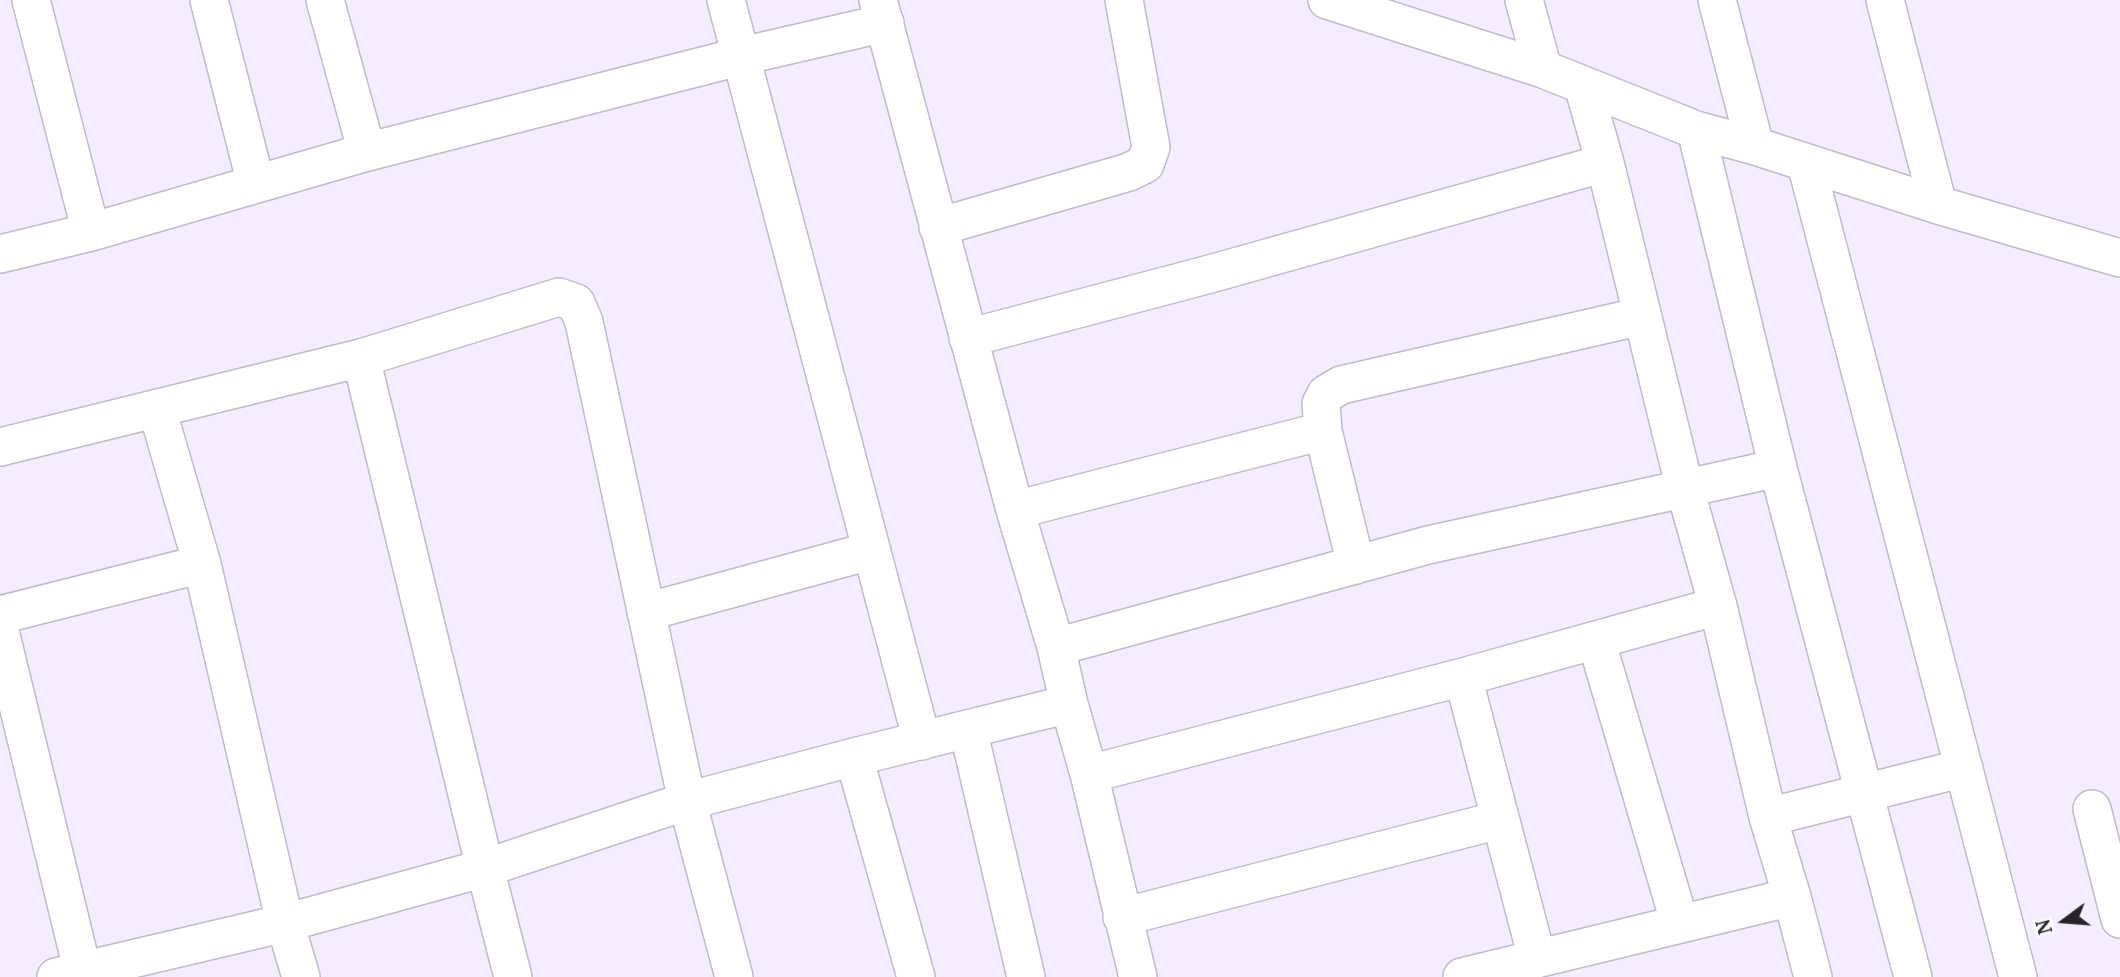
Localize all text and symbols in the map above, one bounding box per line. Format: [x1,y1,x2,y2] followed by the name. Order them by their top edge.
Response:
[2029,886,2099,956] north arrow
[2029,917,2057,937] text: N

